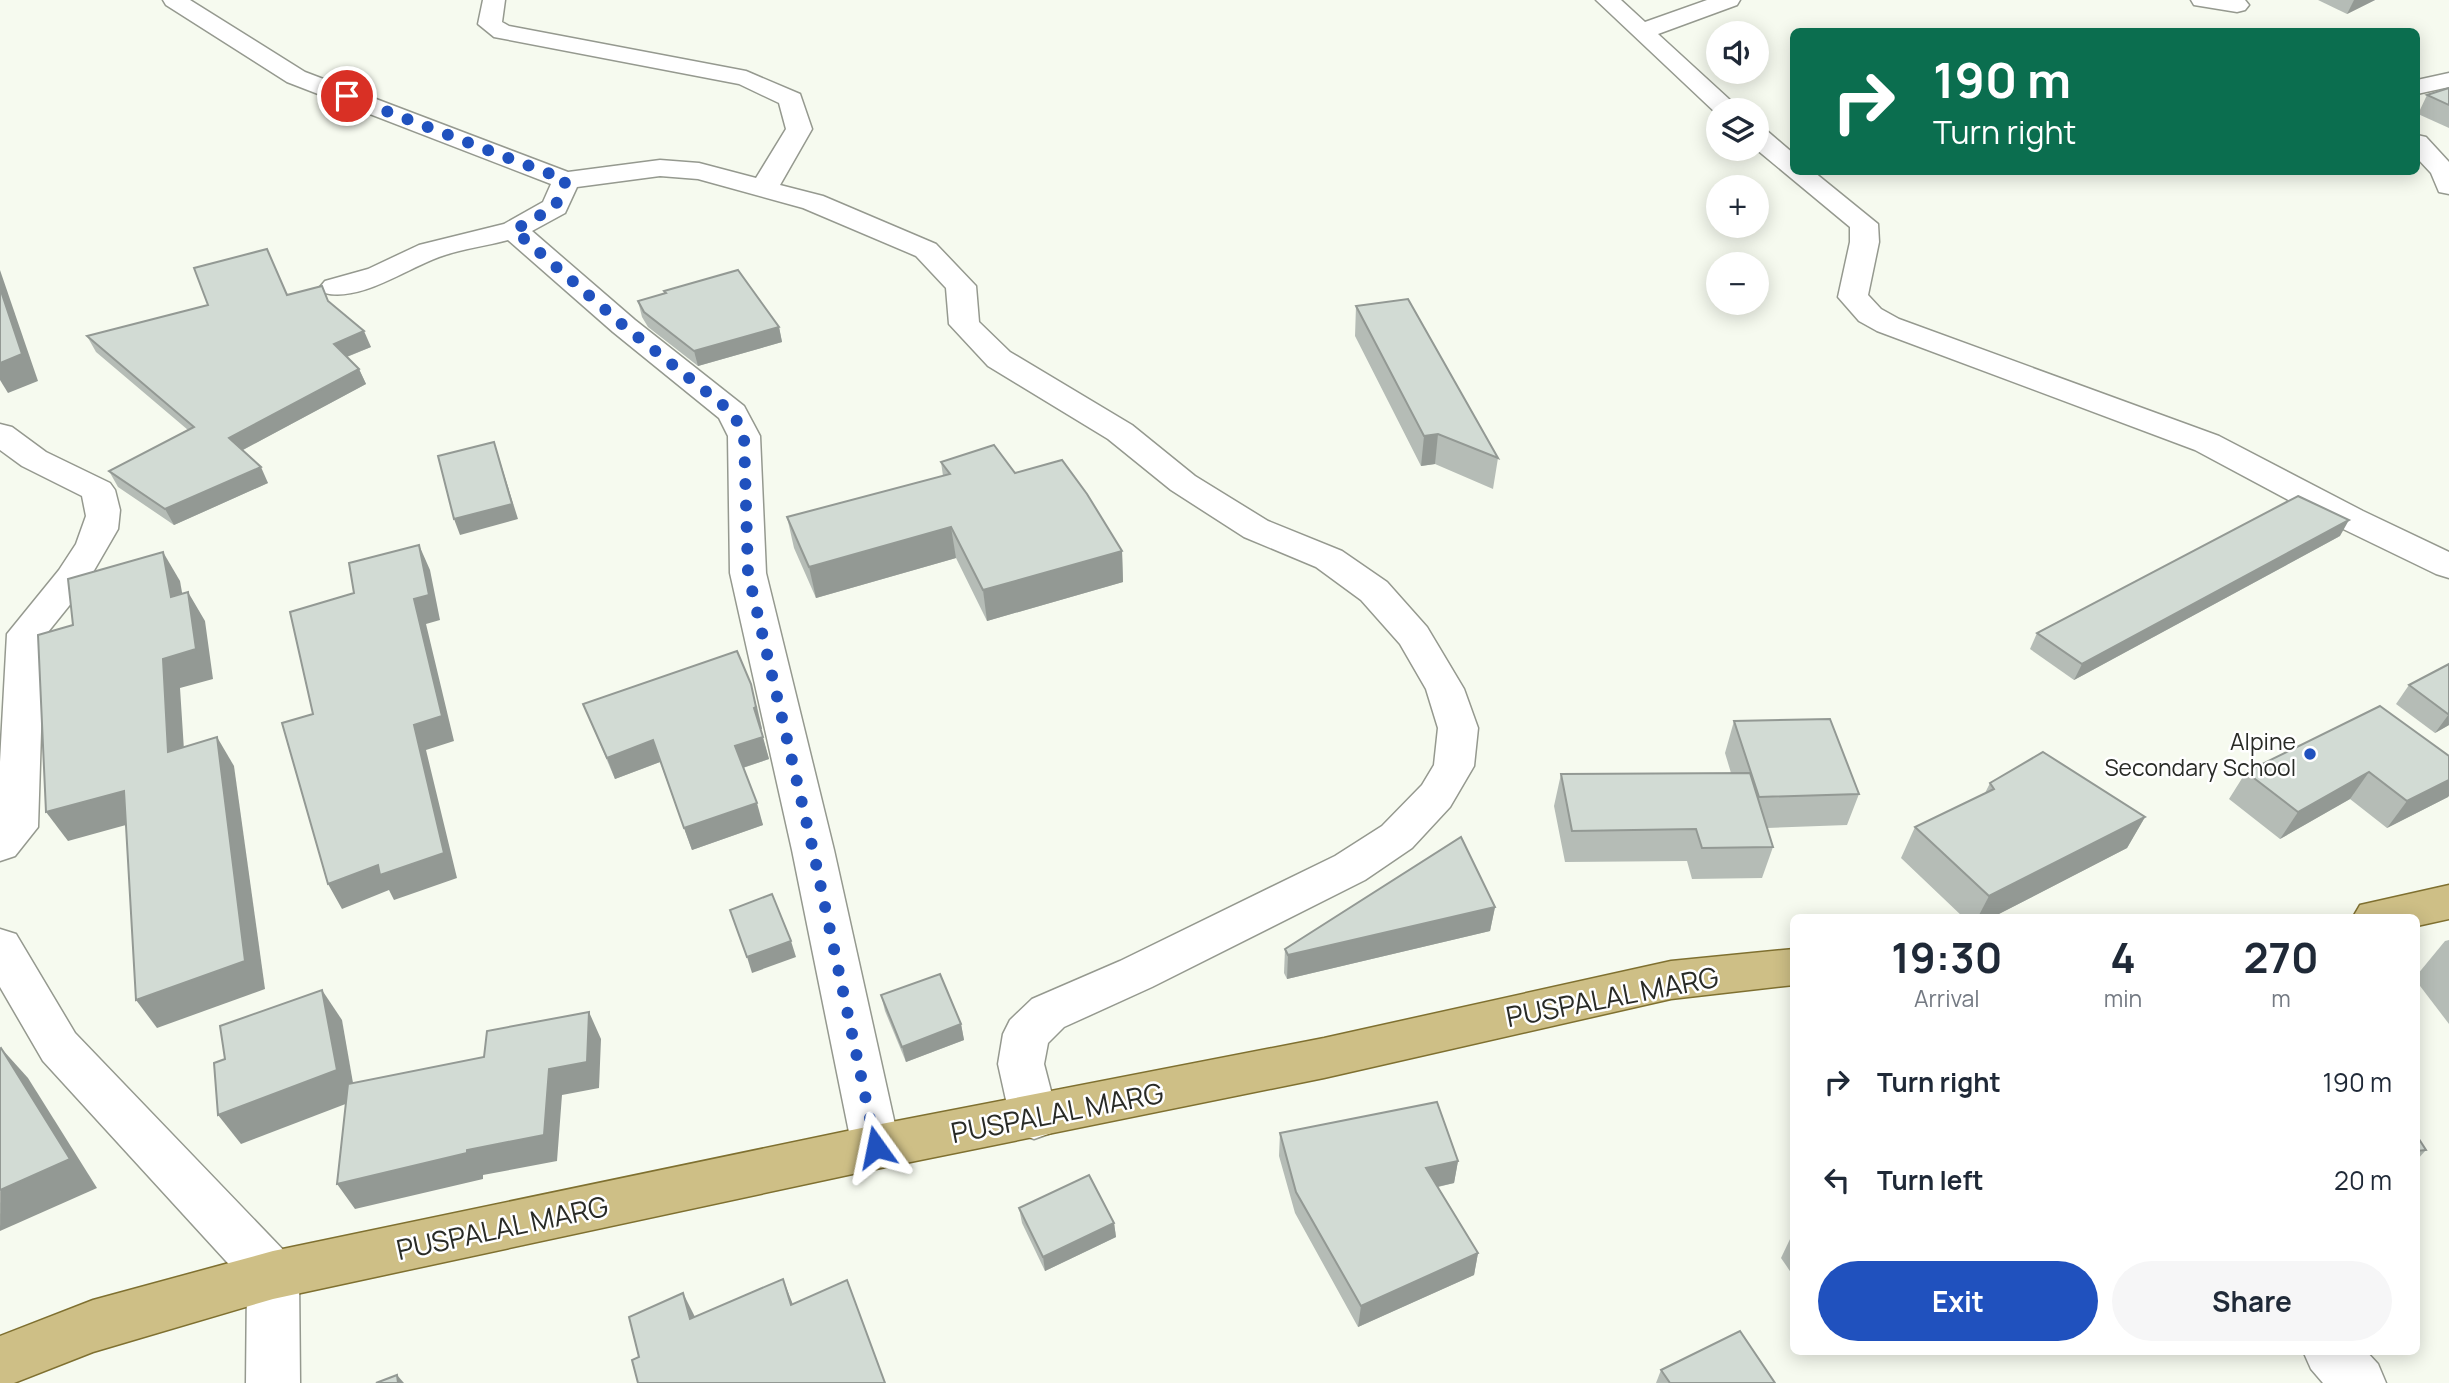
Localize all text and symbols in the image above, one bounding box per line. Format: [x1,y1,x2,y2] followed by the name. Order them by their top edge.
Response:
[1706,21,1769,315] map controls
[1706,21,1769,84] button: sound
[1933,46,2071,113] text: 190 m
[1818,56,1909,147] icon: right
[317,66,377,126] pin
[328,77,366,115] icon: arrive
[1706,98,1769,161] button: layers
[1933,110,2076,154] text: Turn right
[1706,175,1769,238] button: +
[1706,252,1769,315] button: −
[2104,725,2296,783] place label: Alpine Secondary School
[2302,746,2318,762] marker: Alpine Secondary School
[1891,928,2002,986] text: 19:30
[2110,928,2136,986] text: 4
[2244,928,2319,986] text: 270
[1503,957,1721,1035] street label: PUSPALAL MARG
[1914,982,1980,1014] text: Arrival
[2104,982,2142,1014] text: min
[2271,982,2291,1014] text: m
[1818,1063,1856,1101] icon: right
[1877,1064,2001,1100] text: Turn right
[2323,1064,2392,1100] text: 190 m
[948,1073,1166,1151] street label: PUSPALAL MARG
[839,1110,913,1184] position arrow
[1818,1161,1856,1199] icon: left
[1877,1162,1984,1198] text: Turn left
[2334,1162,2392,1198] text: 20 m
[393,1186,611,1268] street label: PUSPALAL MARG
[1818,1261,2098,1341] button: Exit
[2112,1261,2392,1341] button: Share

